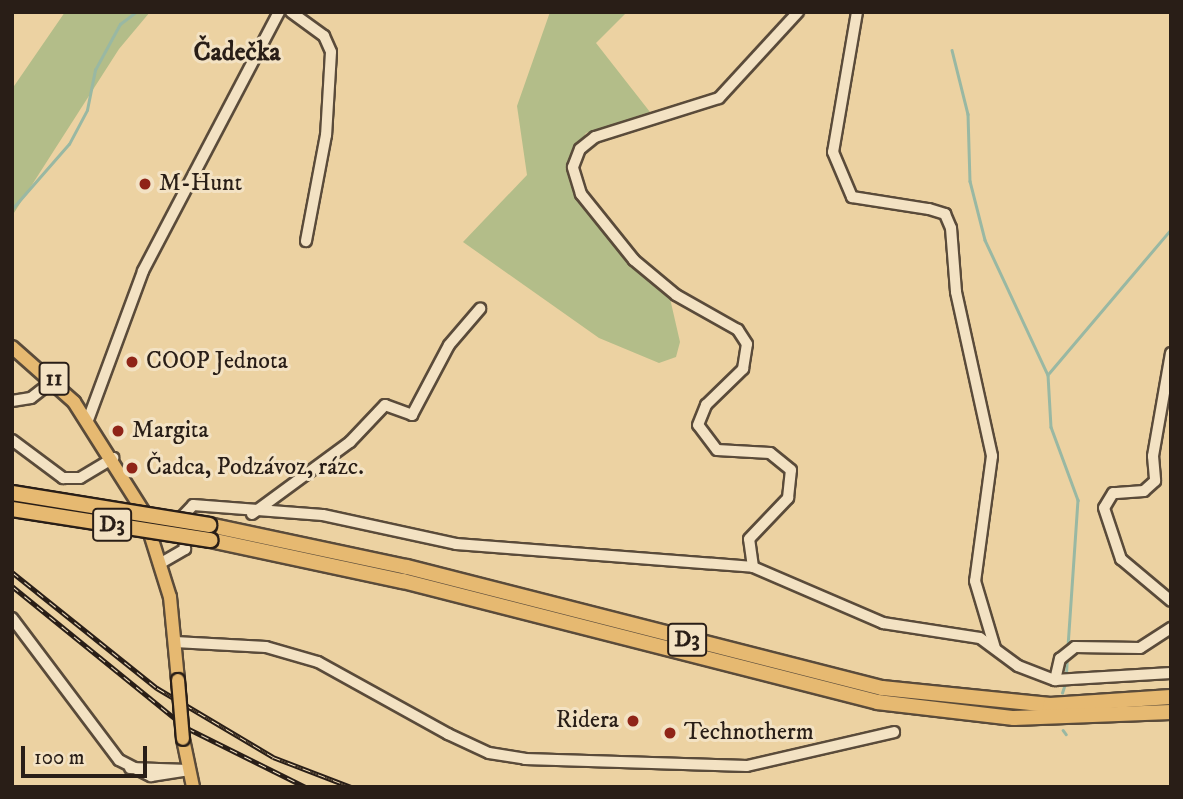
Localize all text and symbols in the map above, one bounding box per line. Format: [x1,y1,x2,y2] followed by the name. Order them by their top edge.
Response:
[193,37,281,69] district label: Čadečka
[159,170,242,198] place label: M-Hunt
[137,176,153,192] marker: M-Hunt
[146,348,288,376] place label: COOP Jednota
[124,354,140,370] marker: COOP Jednota
[38,360,70,398] road number: 11
[132,417,209,445] place label: Margita
[110,423,126,439] marker: Margita
[146,454,364,482] place label: Čadca, Podzávoz, rázc.
[124,460,140,476] marker: Čadca, Podzávoz, rázc.
[91,505,133,544] road number: D3
[666,620,708,660] road number: D3
[556,707,619,735] place label: Ridera
[625,713,641,729] marker: Ridera
[684,719,814,747] place label: Technotherm
[662,725,678,741] marker: Technotherm
[24,732,150,776] scale bar
[34,745,85,771] text: 100 m

